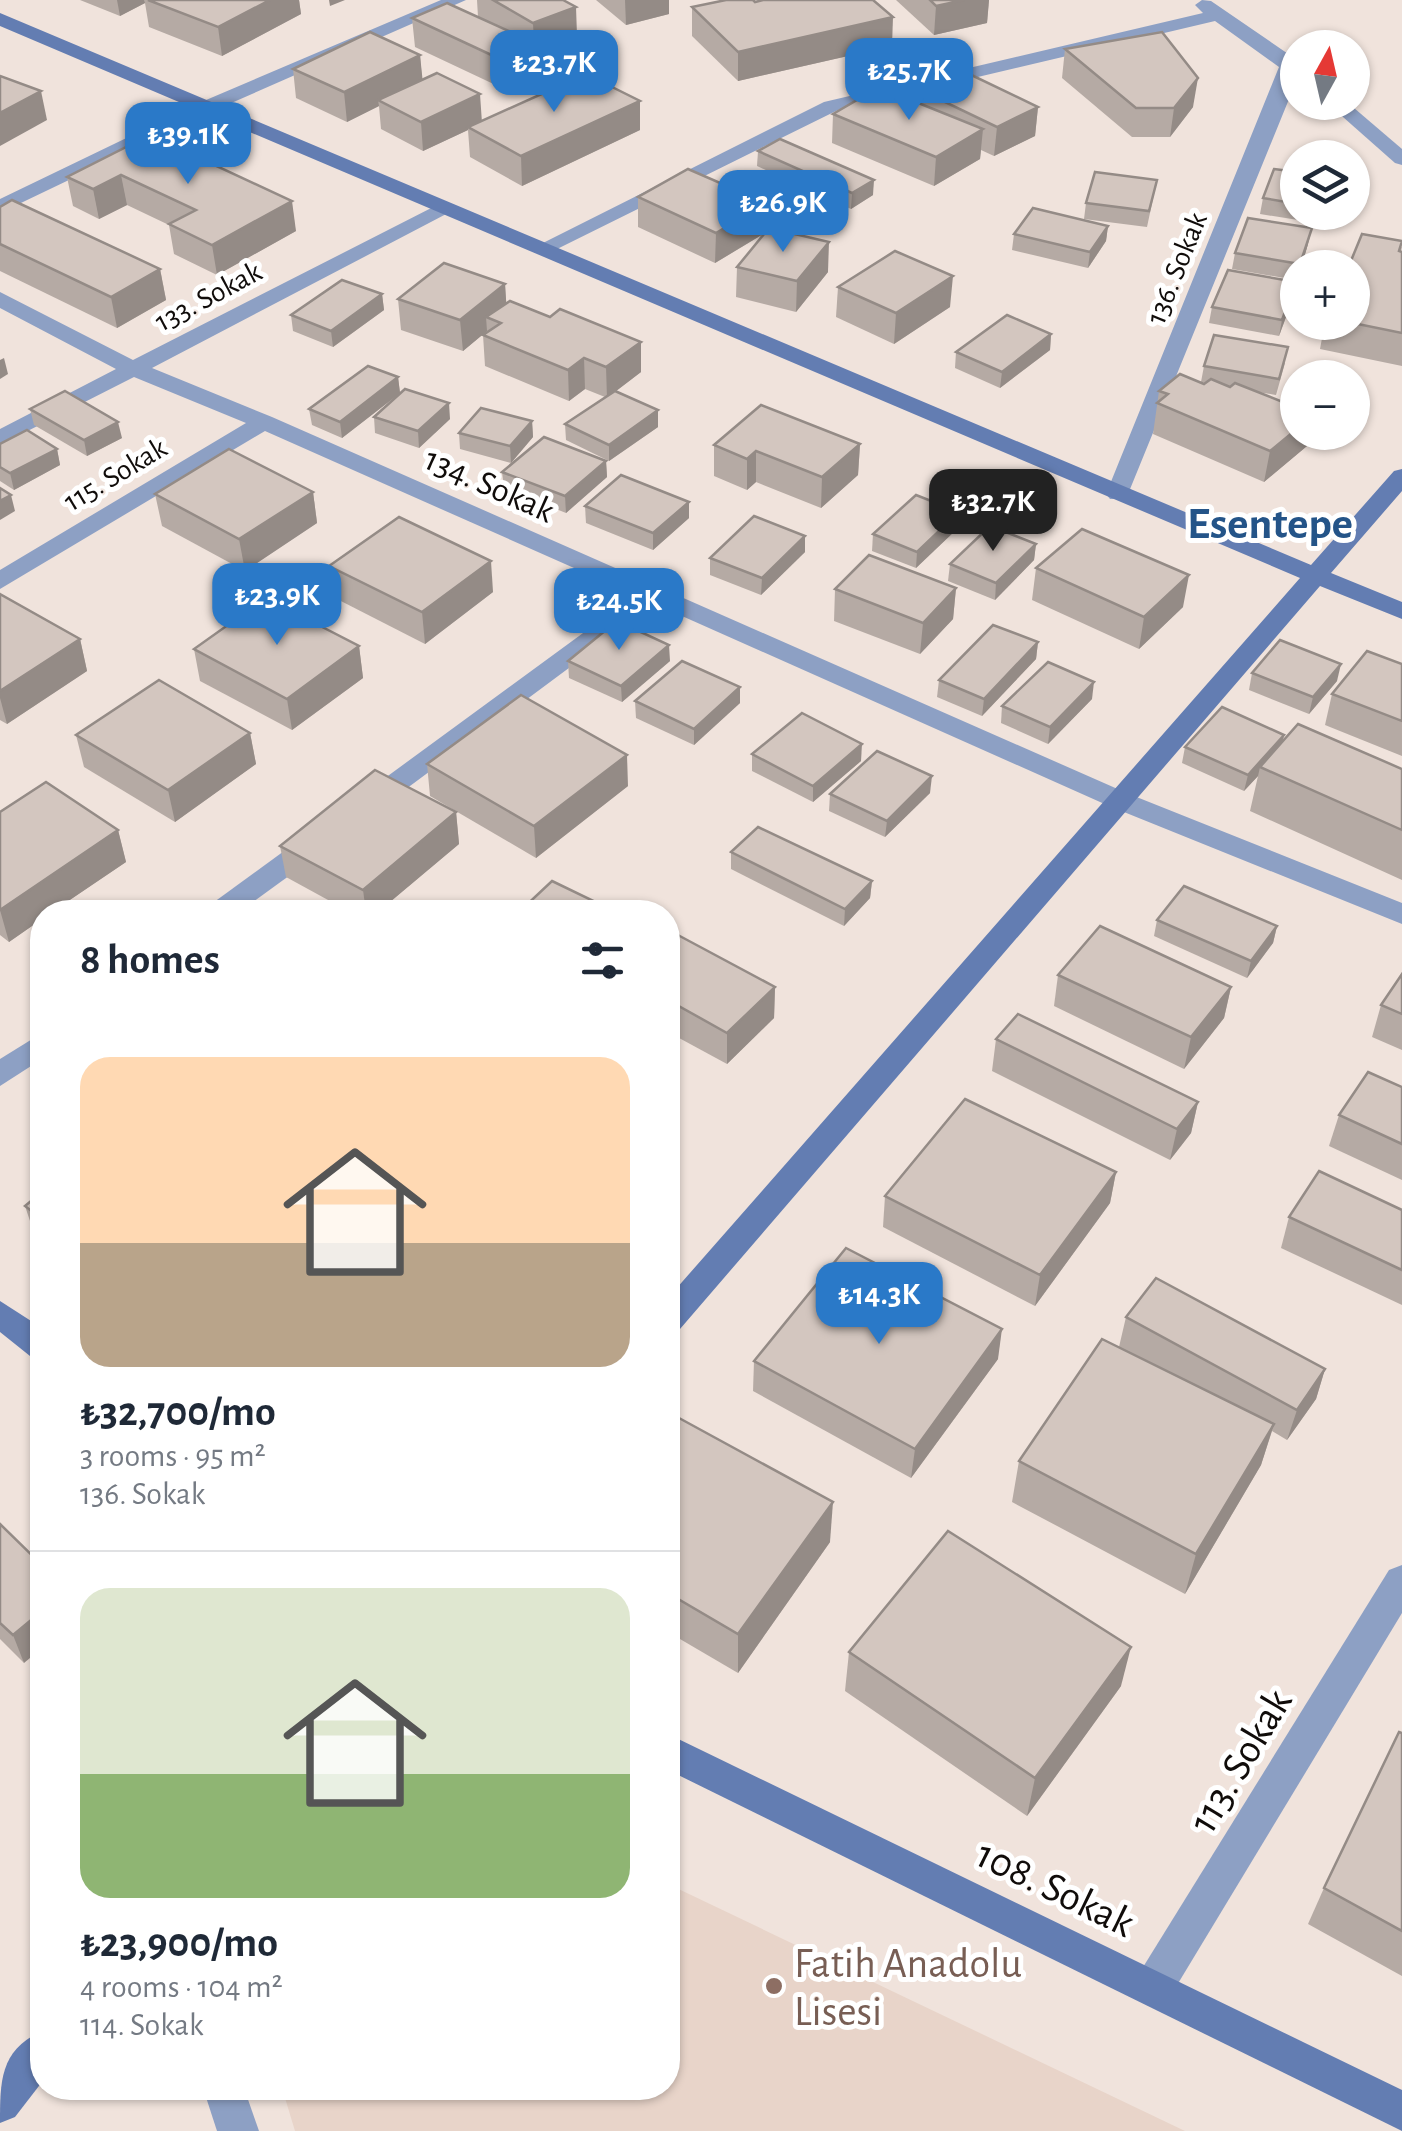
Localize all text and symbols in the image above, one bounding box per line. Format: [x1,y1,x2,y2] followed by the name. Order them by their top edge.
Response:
[473,30,635,115] pin: ₺23.7K
[1280,30,1370,120] north arrow
[1280,30,1370,450] map controls
[828,38,990,123] pin: ₺25.7K
[512,46,596,78] text: ₺23.7K
[867,54,951,86] text: ₺25.7K
[107,102,269,187] pin: ₺39.1K
[147,118,229,150] text: ₺39.1K
[1280,140,1370,230] button: layers
[702,170,864,255] pin: ₺26.9K
[739,186,827,218] text: ₺26.9K
[1141,208,1213,328] street label: 136. Sokak
[1280,250,1370,340] button: +
[150,256,267,337] street label: 133. Sokak
[1280,360,1370,450] button: −
[59,433,172,517] street label: 115. Sokak
[419,441,559,529] street label: 134. Sokak
[912,469,1074,554] pin: ₺32.7K
[951,485,1035,517] text: ₺32.7K
[1187,502,1353,547] district label: Esentepe
[196,563,358,648] pin: ₺23.9K
[538,568,700,653] pin: ₺24.5K
[234,579,320,611] text: ₺23.9K
[576,584,662,616] text: ₺24.5K
[575,933,630,988] icon: filters
[80,939,220,981] text: 8 homes
[265,1122,445,1302] icon: home
[798,1262,960,1347] pin: ₺14.3K
[838,1278,920,1310] text: ₺14.3K
[80,1391,276,1433] text: ₺32,700/mo
[80,1440,266,1472] text: 3 rooms · 95 m²
[80,1478,205,1510] text: 136. Sokak
[265,1653,445,1833] icon: home
[1182,1682,1300,1840] street label: 113. Sokak
[970,1833,1141,1945] street label: 108. Sokak
[80,1922,278,1964] text: ₺23,900/mo
[794,1943,1022,2033] place label: Fatih Anadolu Lisesi
[80,1971,283,2003] text: 4 rooms · 104 m²
[763,1975,785,1997] marker: Fatih Anadolu Lisesi
[80,2009,204,2041] text: 114. Sokak

